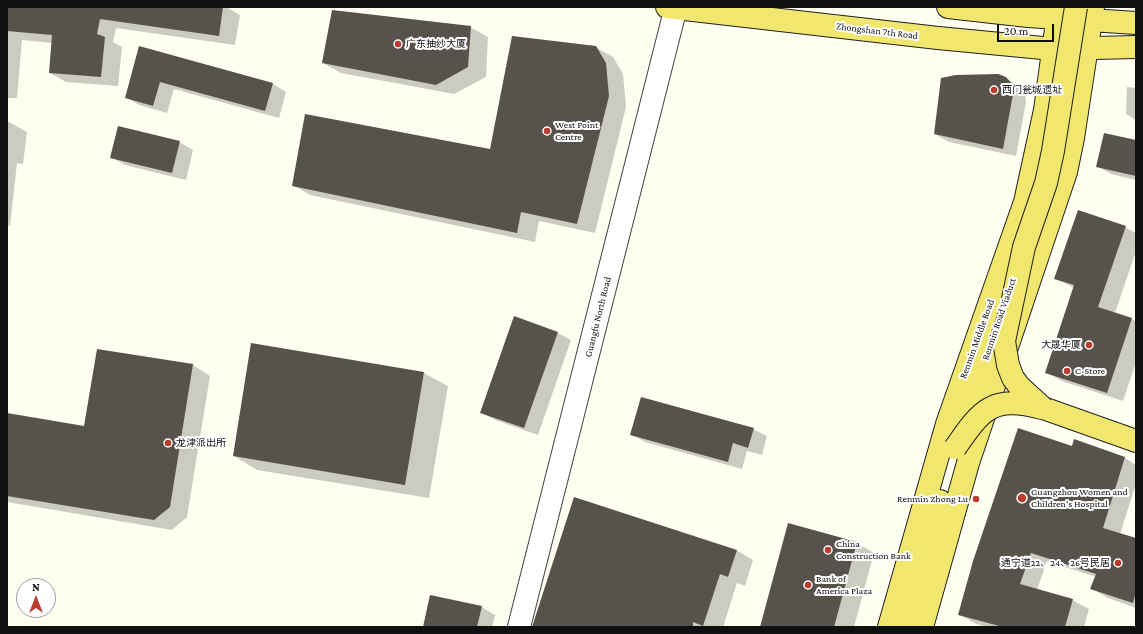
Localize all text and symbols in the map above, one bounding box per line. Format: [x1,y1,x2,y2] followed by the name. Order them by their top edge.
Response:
[999,16,1056,42] scale bar
[835,20,919,42] street label: Zhongshan 7th Road
[1004,24,1028,38] text: 20 m
[406,38,466,50] place label: 广东抽纱大厦
[393,39,403,49] marker: 广东抽纱大厦
[1002,84,1062,96] place label: 西门瓮城遗址
[989,85,999,95] marker: 西门瓮城遗址
[555,119,598,142] place label: West Point Centre
[542,126,552,136] marker: West Point Centre
[582,276,614,358] street label: Guangfu North Road
[979,276,1019,362] street label: Renmin Road Viaduct
[957,298,997,380] street label: Renmin Middle Road
[1041,339,1081,351] place label: 大晟华厦
[1084,340,1094,350] marker: 大晟华厦
[1075,365,1105,377] place label: C-Store
[1062,366,1072,376] marker: C-Store
[176,437,226,449] place label: 龙津派出所
[163,438,173,448] marker: 龙津派出所
[1031,486,1128,510] place label: Guangzhou Women and Children's Hospital
[1016,492,1028,504] marker: Guangzhou Women and Children's Hospital
[897,493,968,505] place label: Renmin Zhong Lu
[971,494,981,504] marker: Renmin Zhong Lu
[836,538,911,562] place label: China Construction Bank
[823,545,833,555] marker: China Construction Bank
[1001,557,1110,569] place label: 通宁道22、24、26号民居
[1113,558,1123,568] marker: 通宁道22、24、26号民居
[816,573,872,596] place label: Bank of America Plaza
[16,578,56,618] north arrow
[803,580,813,590] marker: Bank of America Plaza
[32,581,40,593] text: N

